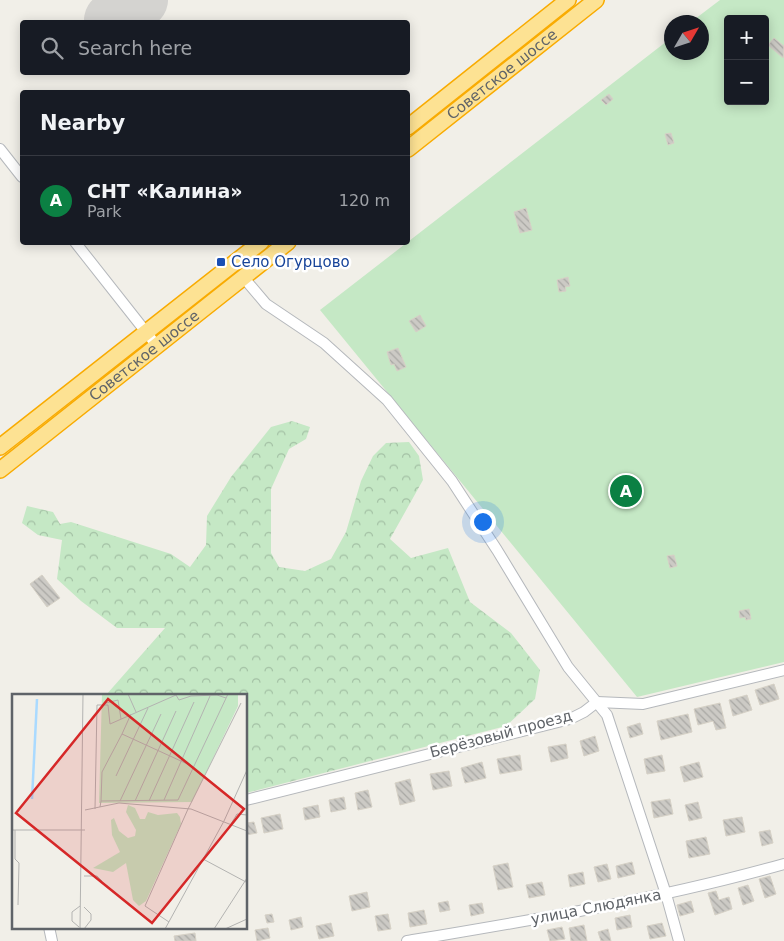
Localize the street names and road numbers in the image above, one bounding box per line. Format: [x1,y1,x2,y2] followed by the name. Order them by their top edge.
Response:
[443,25,561,124] street label: Советское шоссе
[85,307,203,405] street label: Советское шоссе
[428,706,574,762] street label: Берёзовый проезд
[529,886,663,928] street label: улица Слюдянка

